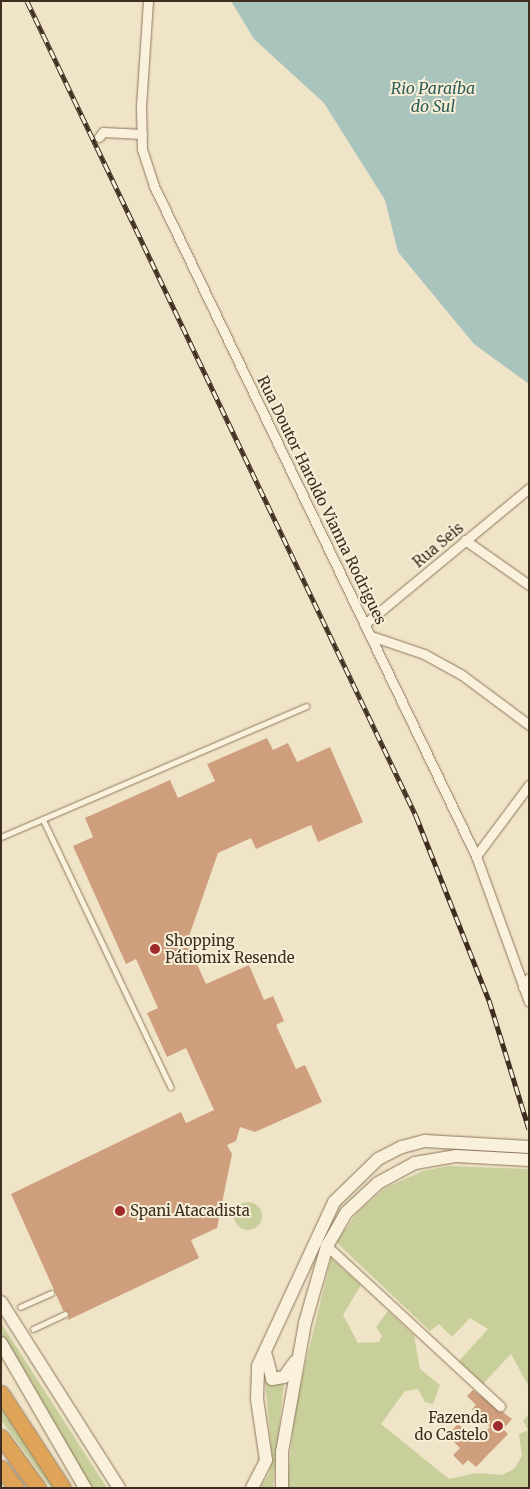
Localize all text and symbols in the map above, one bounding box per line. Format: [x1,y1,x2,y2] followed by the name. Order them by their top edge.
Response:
[391,78,475,116] water label: Rio Paraíba do Sul
[254,373,390,627] street label: Rua Doutor Haroldo Vianna Rodrigues
[409,519,467,571] street label: Rua Seis
[165,931,295,966] place label: Shopping Pátiomix Resende
[149,943,161,955] marker: Shopping Pátiomix Resende
[130,1202,250,1220] place label: Spani Atacadista
[114,1205,126,1217] marker: Spani Atacadista
[415,1408,488,1443] place label: Fazenda do Castelo
[492,1420,504,1432] marker: Fazenda do Castelo

